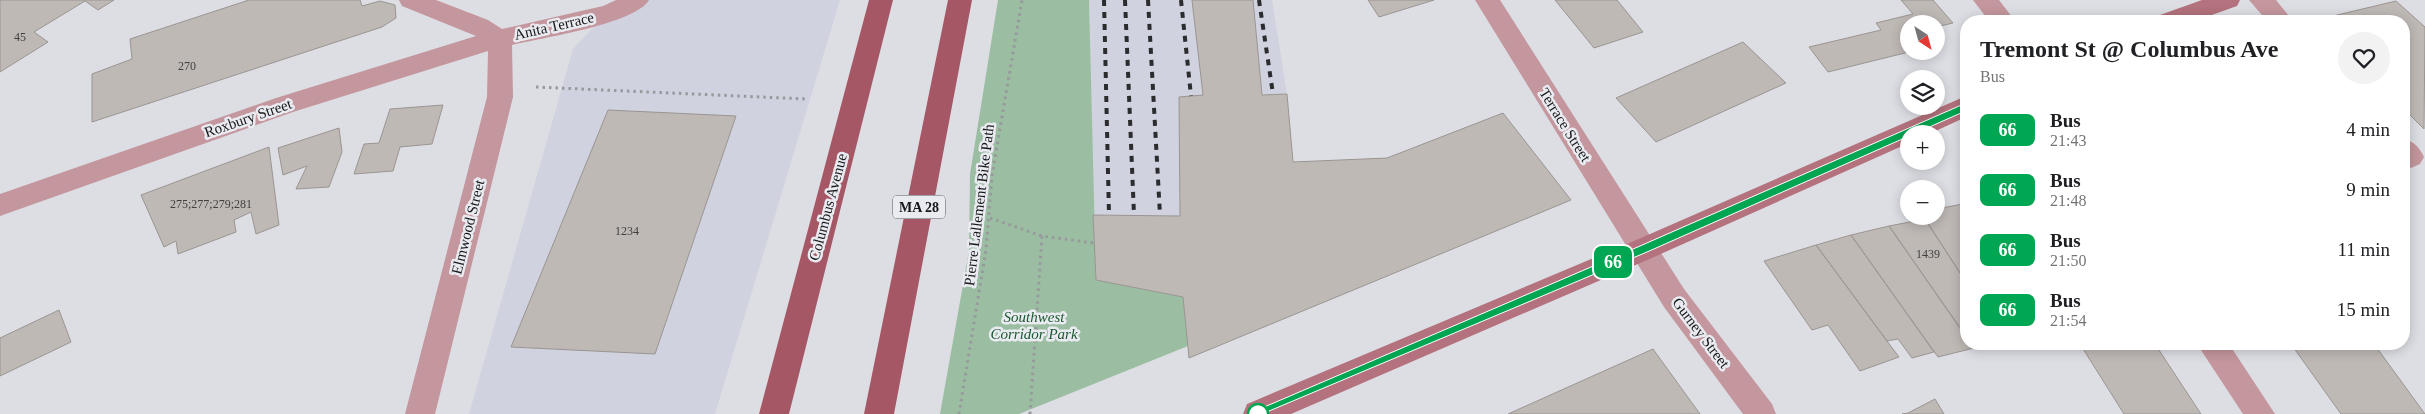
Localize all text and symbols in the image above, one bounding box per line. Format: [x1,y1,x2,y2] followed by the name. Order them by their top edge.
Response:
[512,9,596,43] street label: Anita Terrace
[1900,15,1945,60] north arrow
[1900,15,1945,225] map controls
[14,30,26,44] house number: 45
[2338,32,2390,84] button: heart
[1980,36,2278,62] text: Tremont St @ Columbus Ave
[178,59,196,73] house number: 270
[1980,68,2005,85] text: Bus
[1900,70,1945,115] button: layers
[1536,85,1594,165] street label: Terrace Street
[202,95,295,140] street label: Roxbury Street
[2050,110,2081,131] text: Bus
[2346,119,2390,140] text: 4 min
[1999,120,2017,140] text: 66
[961,123,997,287] street label: Pierre Lallement Bike Path
[1900,125,1945,170] button: +
[2050,132,2086,149] text: 21:43
[806,151,850,262] street label: Columbus Avenue
[2050,170,2081,191] text: Bus
[448,177,488,276] street label: Elmwood Street
[2346,179,2390,200] text: 9 min
[1900,180,1945,225] button: −
[1999,180,2017,200] text: 66
[2050,192,2086,209] text: 21:48
[893,196,945,218] road number: MA 28
[170,197,252,211] house number: 275;277;279;281
[615,224,639,238] house number: 1234
[2050,230,2081,251] text: Bus
[2337,239,2390,260] text: 11 min
[1999,240,2017,260] text: 66
[1590,246,1636,278] line badge: 66
[1916,247,1940,261] house number: 1439
[1604,252,1622,272] text: 66
[2050,252,2086,269] text: 21:50
[2050,290,2081,311] text: Bus
[1669,295,1733,372] street label: Gurney Street
[2337,299,2390,320] text: 15 min
[1999,300,2017,320] text: 66
[990,309,1078,342] park label: Southwest Corridor Park
[2050,312,2086,329] text: 21:54
[1247,403,1269,414] unlabelled marker

